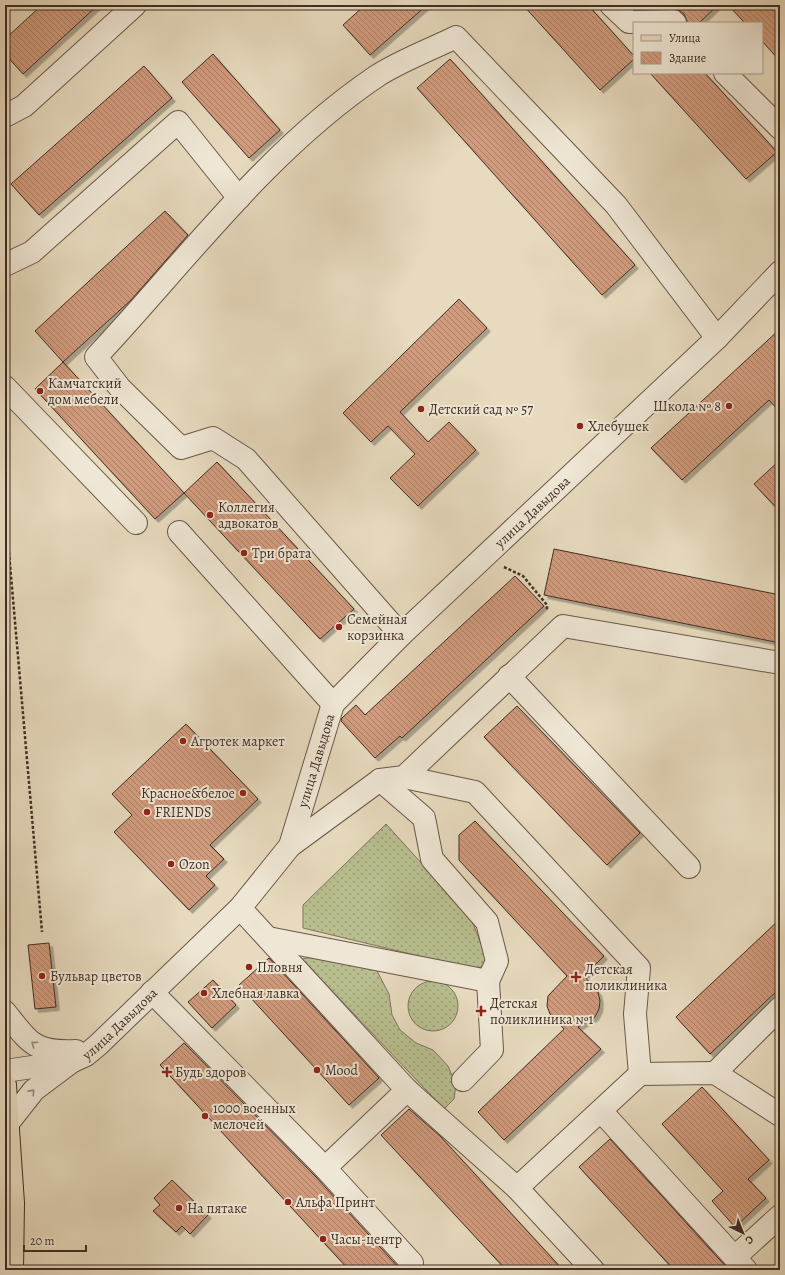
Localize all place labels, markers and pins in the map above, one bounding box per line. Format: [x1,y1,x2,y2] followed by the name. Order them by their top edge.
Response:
[47,374,122,409] place label: Камчатский дом мебели
[35,386,45,396] marker: Камчатский дом мебели
[653,397,721,416] place label: Школа № 8
[429,400,533,419] place label: Детский сад № 57
[724,401,734,411] marker: Школа № 8
[416,404,426,414] marker: Детский сад № 57
[588,417,649,436] place label: Хлебушек
[575,421,585,431] marker: Хлебушек
[218,498,279,533] place label: Коллегия адвокатов
[205,510,215,520] marker: Коллегия адвокатов
[252,544,312,563] place label: Три брата
[239,548,249,558] marker: Три брата
[347,610,407,645] place label: Семейная корзинка
[334,622,344,632] marker: Семейная корзинка
[190,732,285,751] place label: Агротек маркет
[178,736,188,746] marker: Агротек маркет
[141,784,235,803] place label: Красное&белое
[238,788,248,798] marker: Красное&белое
[155,803,211,822] place label: FRIENDS
[142,807,152,817] marker: FRIENDS
[179,855,210,874] place label: Ozon
[166,859,176,869] marker: Ozon
[257,958,303,977] place label: Пловня
[585,960,668,995] place label: Детская поликлиника
[244,962,254,972] marker: Пловня
[50,967,142,986] place label: Бульвар цветов
[37,971,47,981] marker: Бульвар цветов
[570,971,582,983] marker: Детская поликлиника
[212,984,300,1003] place label: Хлебная лавка
[199,988,209,998] marker: Хлебная лавка
[490,994,594,1029] place label: Детская поликлиника №1
[475,1005,487,1017] marker: Детская поликлиника №1
[325,1061,359,1080] place label: Mood
[175,1063,247,1082] place label: Будь здоров
[312,1065,322,1075] marker: Mood
[162,1067,172,1077] marker: Будь здоров
[213,1099,296,1134] place label: 1000 военных мелочей
[200,1111,210,1121] marker: 1000 военных мелочей
[295,1193,375,1212] place label: Альфа Принт
[283,1197,293,1207] marker: Альфа Принт
[187,1199,247,1218] place label: На пятаке
[174,1203,184,1213] marker: На пятаке
[331,1230,402,1249] place label: Часы-центр
[318,1234,328,1244] marker: Часы-центр

